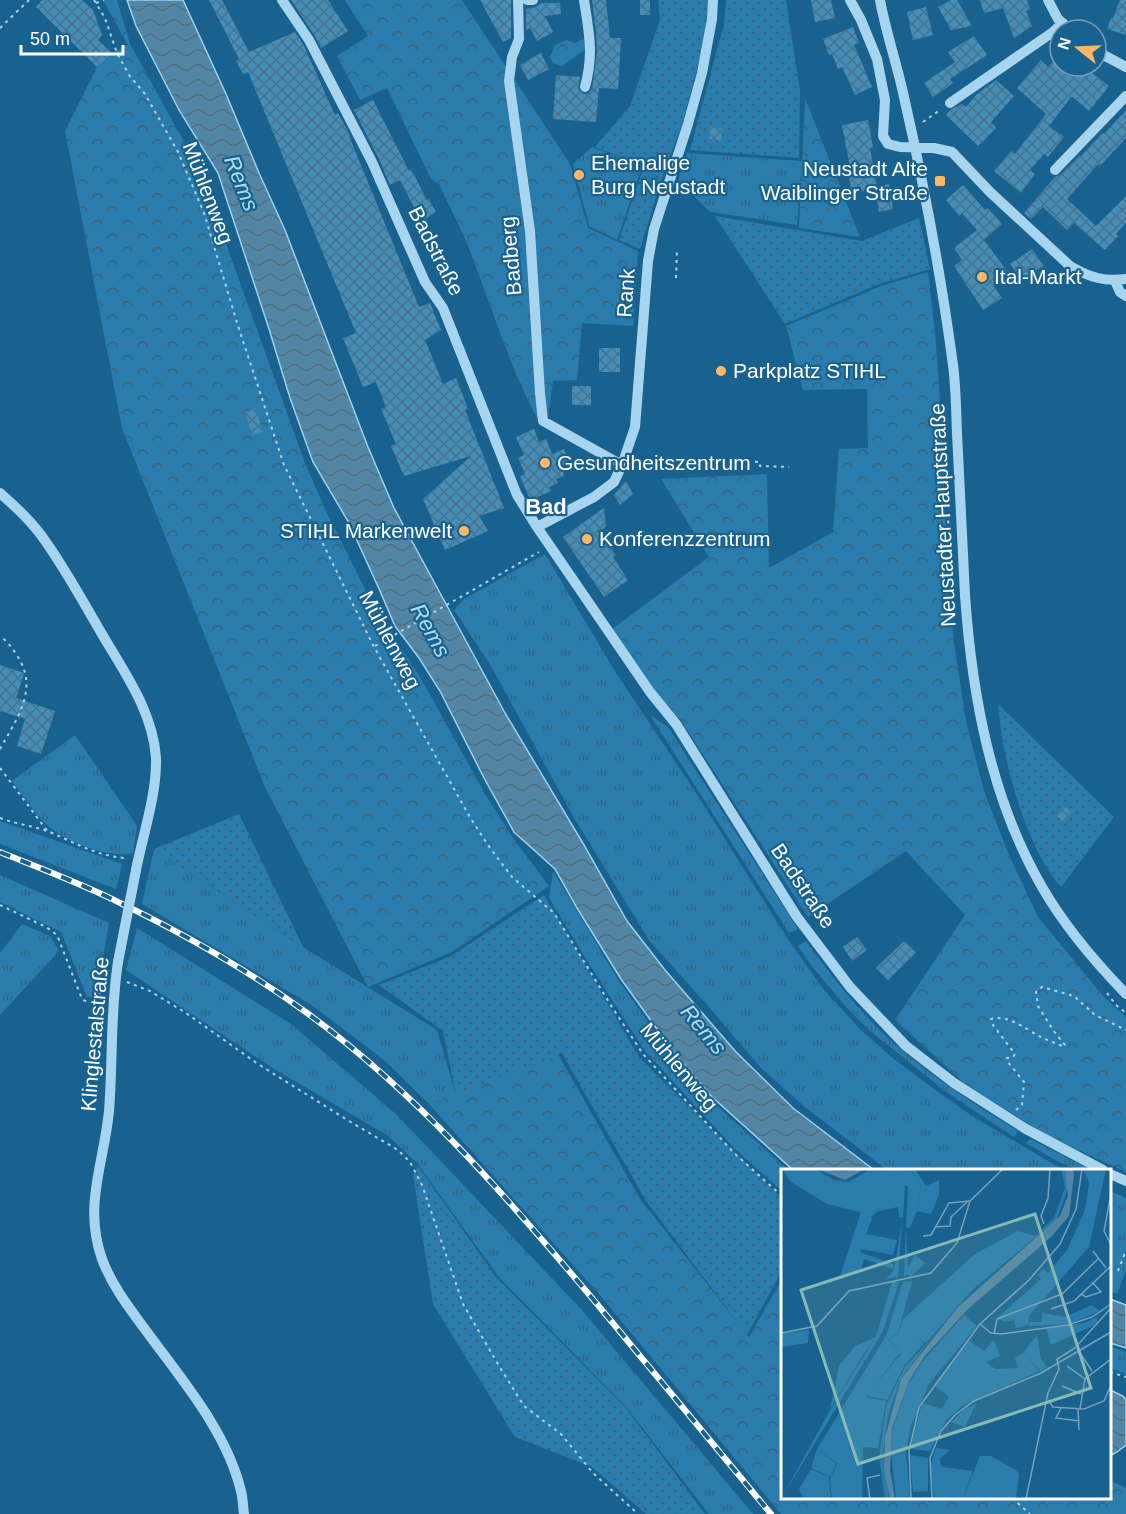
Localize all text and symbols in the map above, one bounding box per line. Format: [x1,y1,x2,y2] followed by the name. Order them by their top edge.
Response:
[21,18,123,56] scale bar
[1048,18,1108,78] north arrow
[30,29,70,49] text: 50 m
[1054,35,1074,52] text: N
[178,139,238,247] street label: Mühlenweg
[591,151,725,198] place label: Ehemalige Burg Neustadt
[219,152,264,215] water label: Rems
[761,157,928,204] place label: Neustadt Alte Waiblinger Straße
[572,168,586,182] marker: Ehemalige Burg Neustadt
[933,174,947,188] marker: Neustadt Alte Waiblinger Straße
[404,202,469,299] street label: Badstraße
[496,215,525,297] street label: Badberg
[994,265,1082,288] place label: Ital-Markt
[612,267,639,318] street label: Rank
[975,270,989,284] marker: Ital-Markt
[733,359,886,382] place label: Parkplatz STIHL
[714,364,728,378] marker: Parkplatz STIHL
[925,403,960,628] street label: Neustadter Hauptstraße
[557,451,751,474] place label: Gesundheitszentrum
[538,456,552,470] marker: Gesundheitszentrum
[525,494,567,519] district label: Bad
[280,519,452,542] place label: STIHL Markenwelt
[457,524,471,538] marker: STIHL Markenwelt
[599,527,771,550] place label: Konferenzzentrum
[580,532,594,546] marker: Konferenzzentrum
[355,587,426,693] street label: Mühlenweg
[406,599,455,661] water label: Rems
[767,839,840,932] street label: Badstraße
[76,956,113,1112] street label: Klinglestalstraße
[676,999,732,1059] water label: Rems
[636,1018,723,1115] street label: Mühlenweg
[781,1169,1111,1499] inset map

